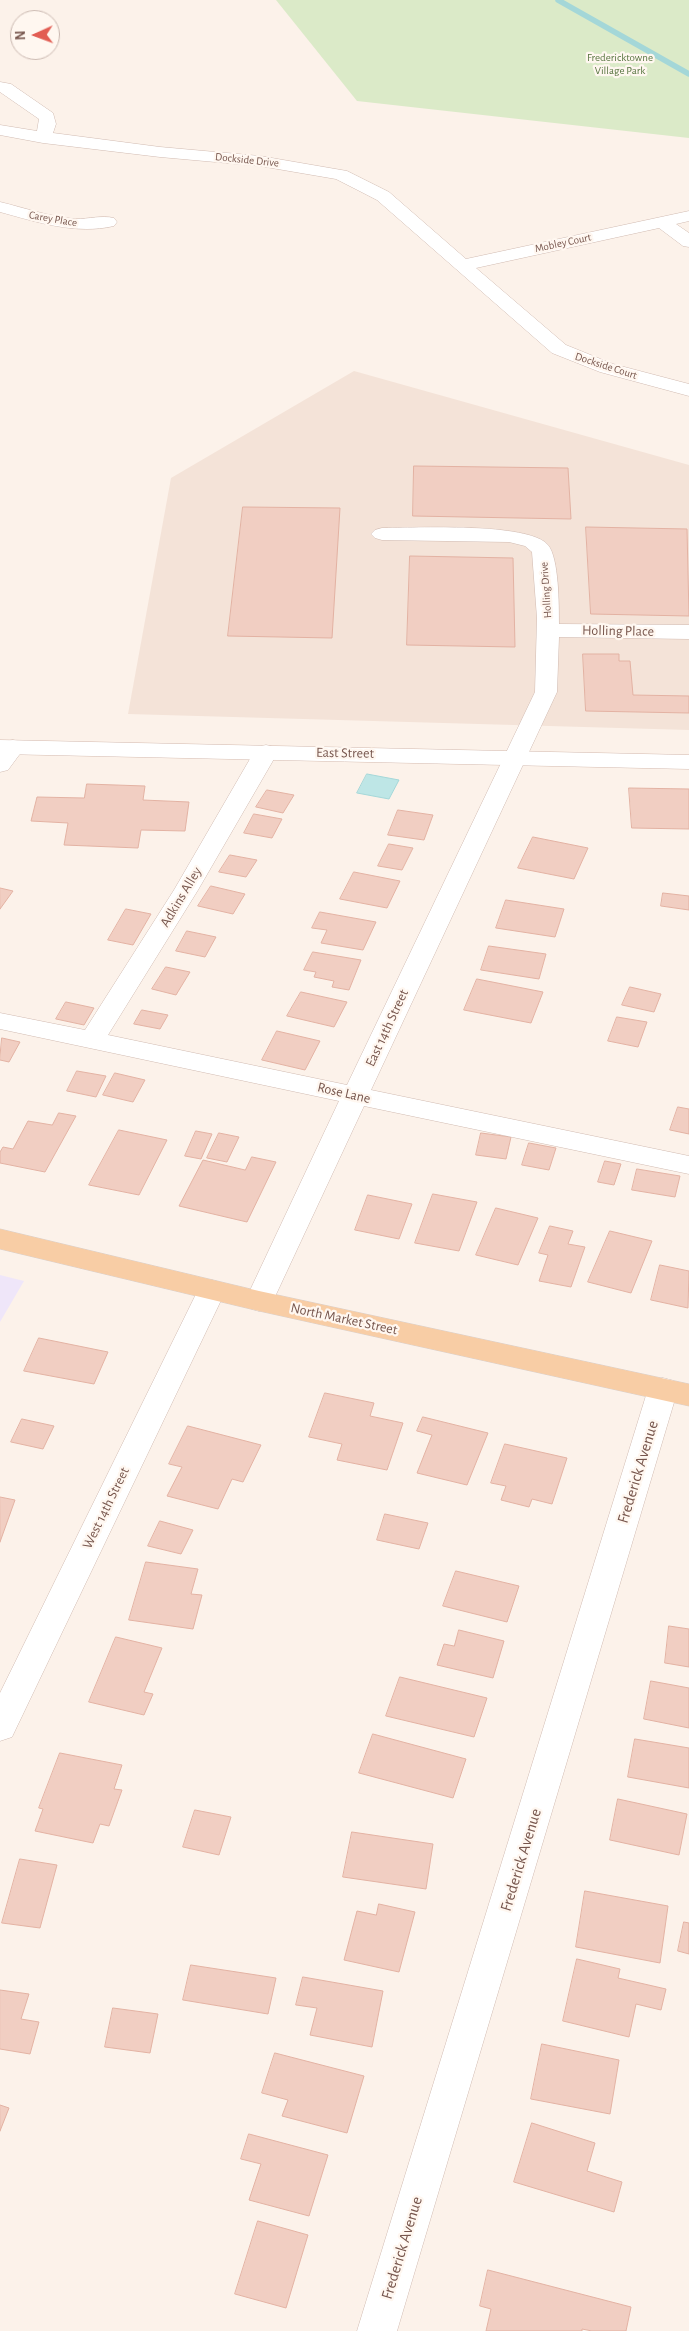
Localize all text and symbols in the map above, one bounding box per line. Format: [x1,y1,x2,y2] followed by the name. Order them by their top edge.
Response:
[10,10,60,60] north arrow
[14,30,28,41] text: N
[587,51,653,77] park label: Fredericktowne Village Park
[215,150,279,170] street label: Dockside Drive
[28,208,78,230] street label: Carey Place
[534,231,592,255] street label: Mobley Court
[573,350,639,382] street label: Dockside Court
[537,561,555,619] street label: Holling Drive
[582,622,654,640] street label: Holling Place
[316,744,374,762] street label: East Street
[157,864,205,930] street label: Adkins Alley
[362,987,412,1069] street label: East 14th Street
[316,1079,372,1107] street label: Rose Lane
[289,1299,399,1339] street label: North Market Street
[613,1418,663,1526] street label: Frederick Avenue
[79,1464,133,1552] street label: West 14th Street
[496,1806,546,1914] street label: Frederick Avenue
[377,2194,427,2302] street label: Frederick Avenue

